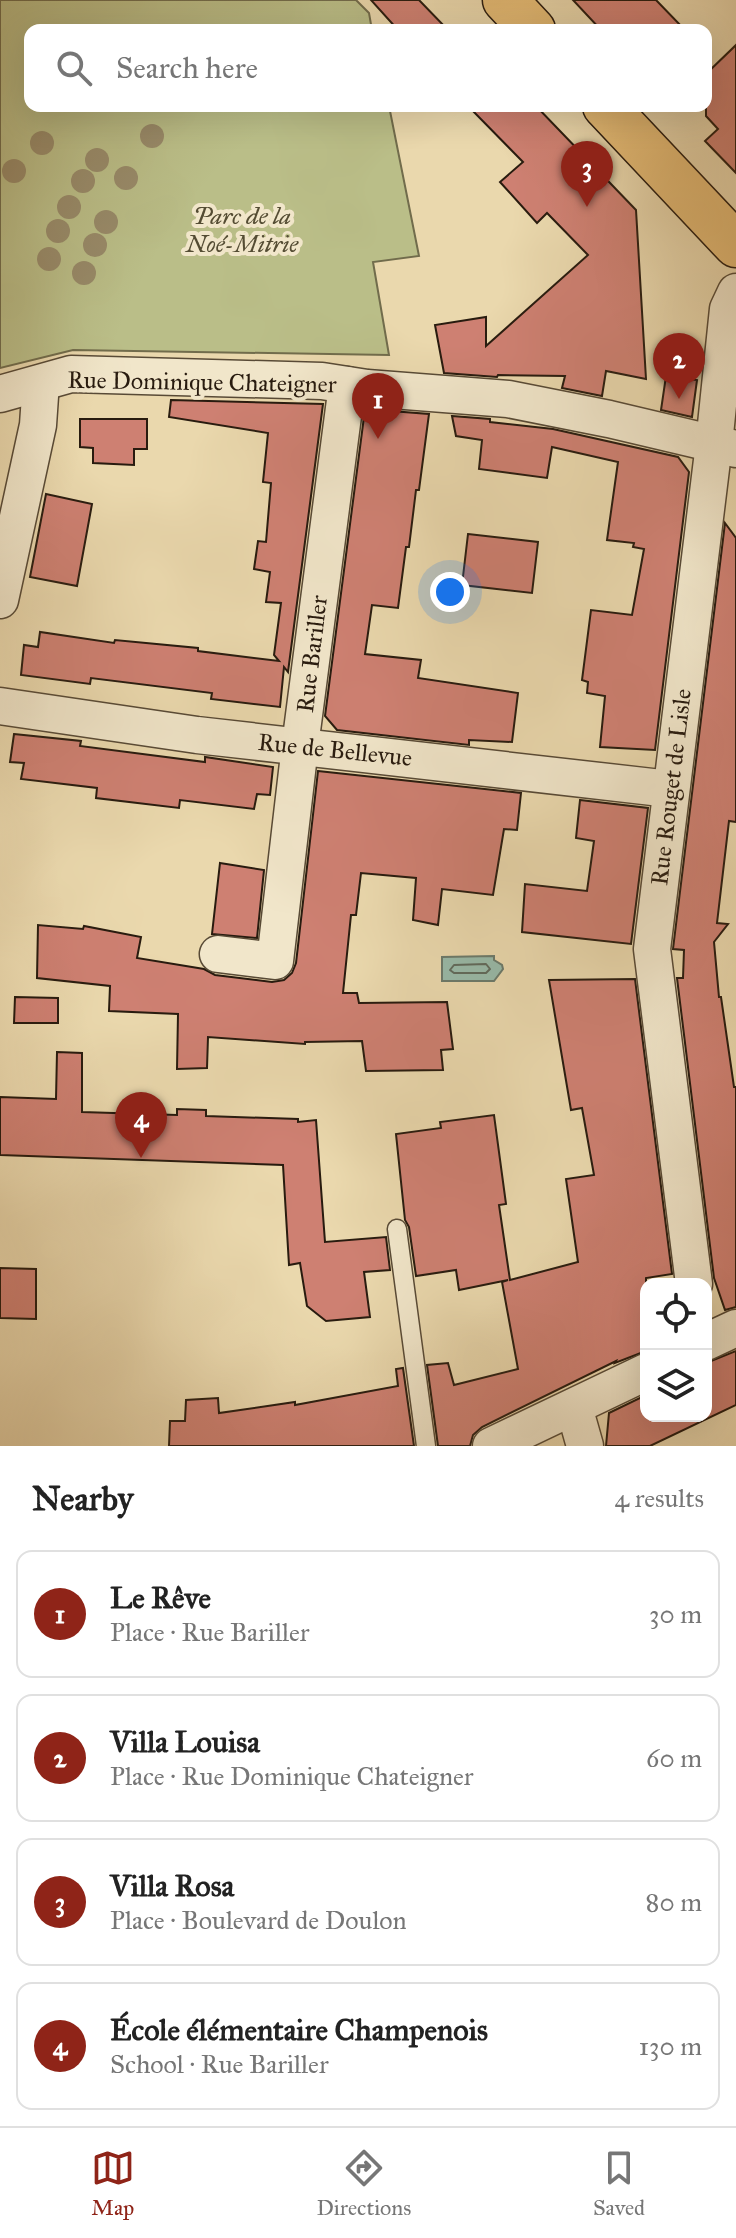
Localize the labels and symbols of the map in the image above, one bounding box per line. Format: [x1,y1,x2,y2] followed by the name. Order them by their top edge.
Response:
[561,141,613,207] pin: 3
[184,201,299,259] park label: Parc de la Noé-Mitrie
[653,333,705,399] pin: 2
[67,365,337,399] street label: Rue Dominique Chateigner
[352,373,404,439] pin: 1
[430,572,470,612] your location
[290,594,334,714] street label: Rue Bariller
[644,687,698,887] street label: Rue Rouget de Lisle
[256,727,414,773] street label: Rue de Bellevue
[115,1092,167,1158] pin: 4

